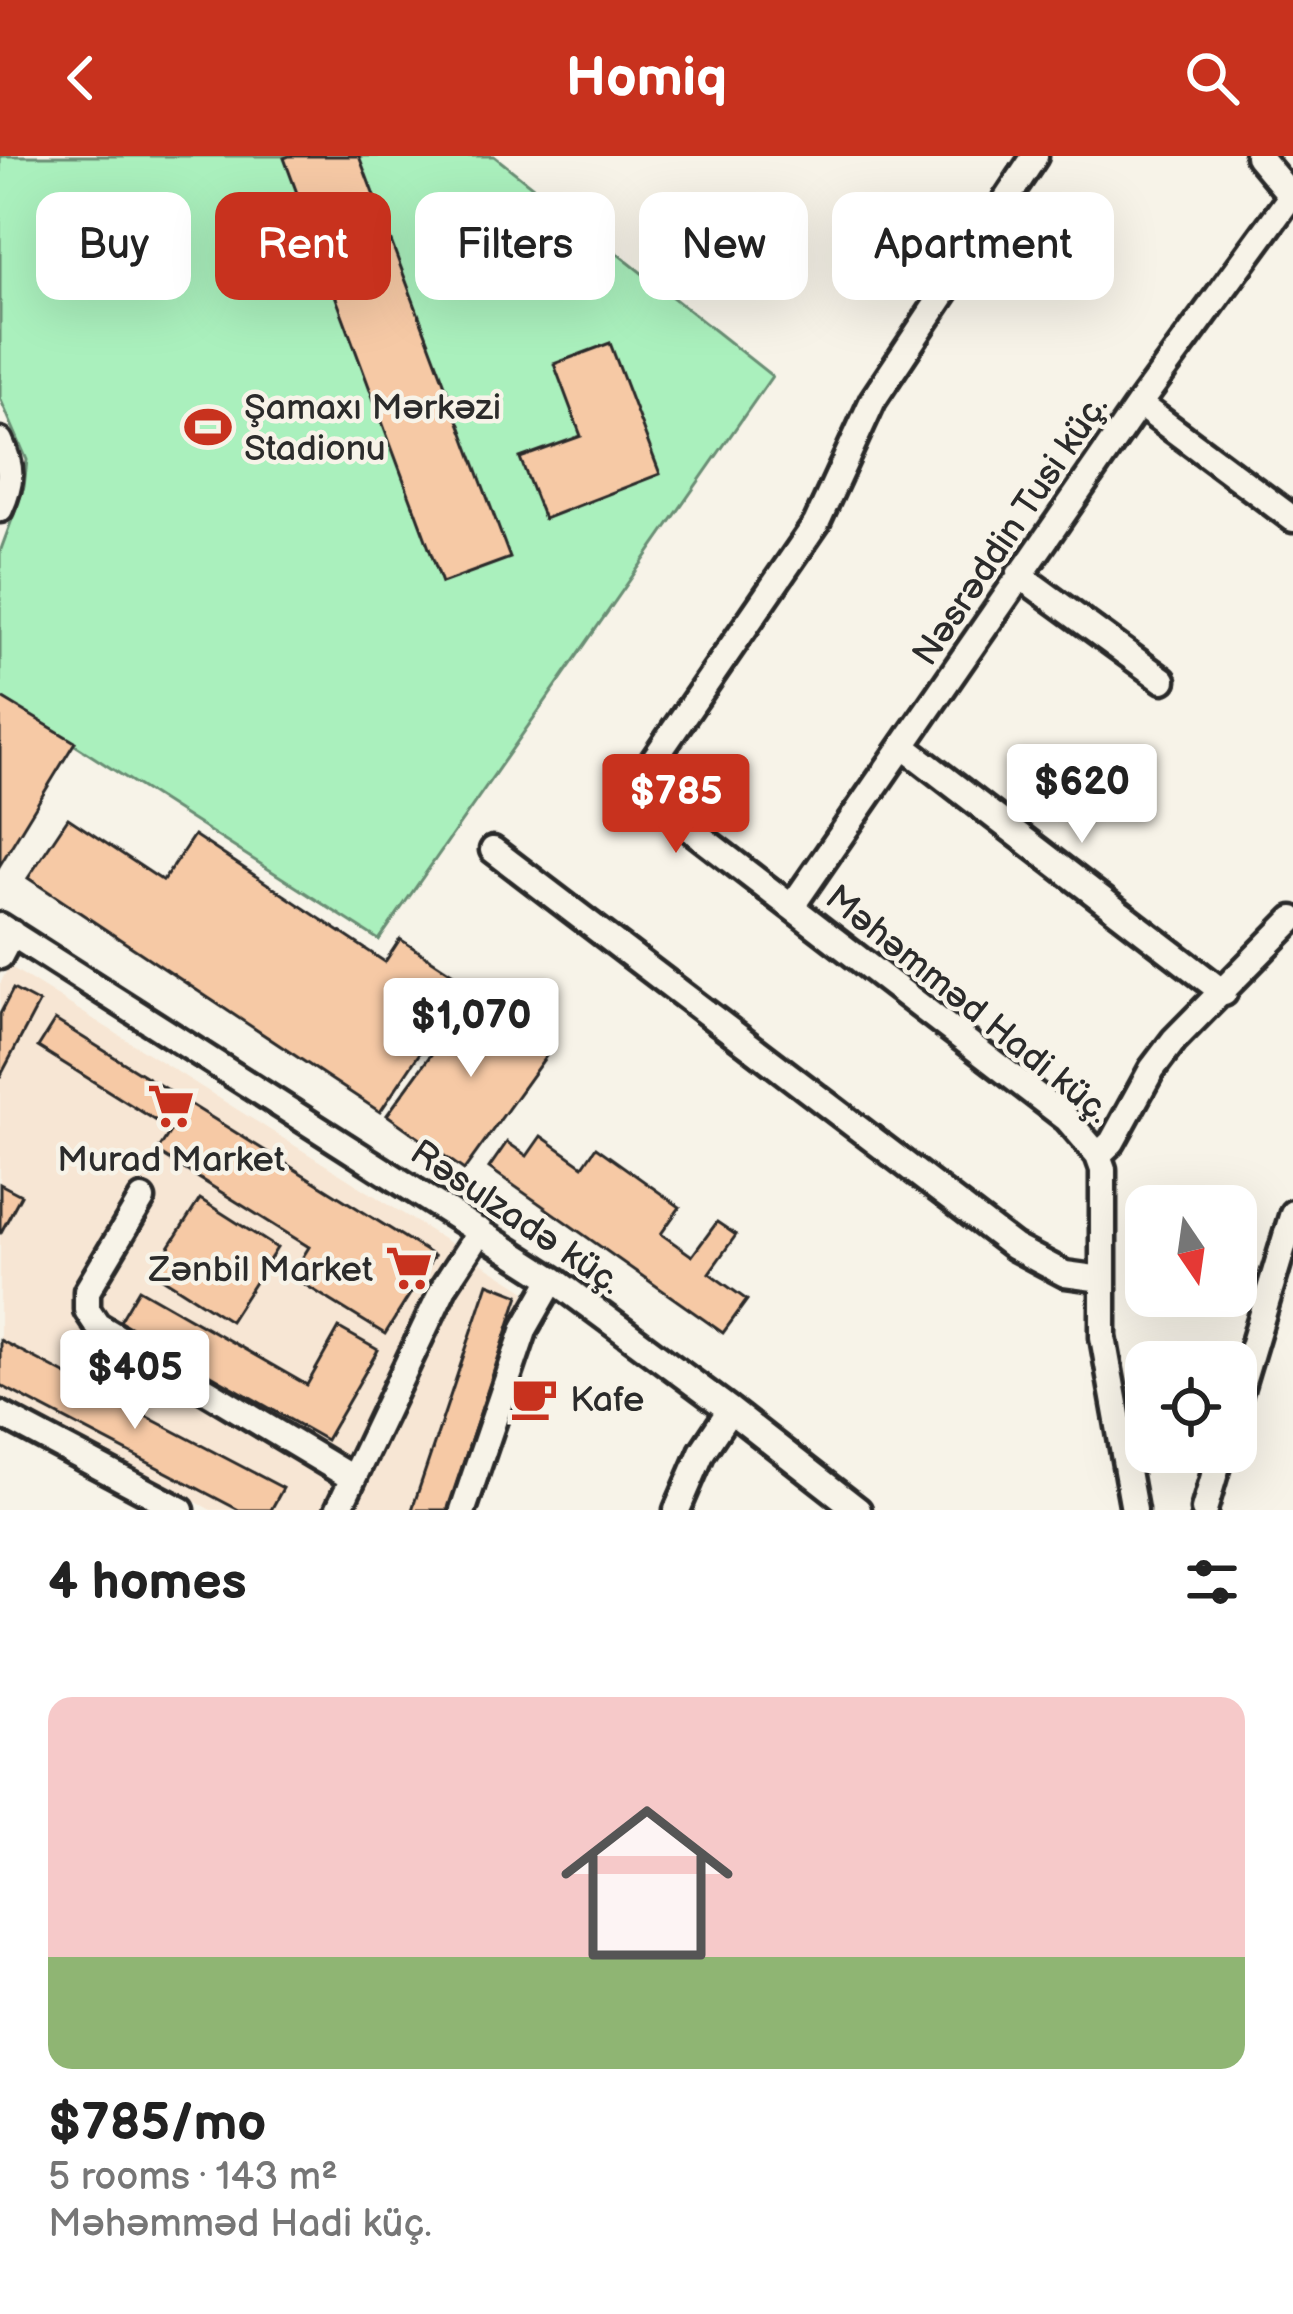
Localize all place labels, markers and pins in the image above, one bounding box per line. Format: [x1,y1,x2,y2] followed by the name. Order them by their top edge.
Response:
[244,387,501,471] place label: Şamaxı Mərkəzi Stadionu
[183,402,233,452] sports icon: Şamaxı Mərkəzi Stadionu
[1011,744,1153,846] pin: $620
[605,754,747,856] pin: $785
[373,978,569,1080] pin: $1,070
[146,1081,196,1131] supermarket icon: Murad Market
[57,1139,285,1182] place label: Murad Market
[384,1243,434,1293] supermarket icon: Zənbil Market
[148,1249,373,1292] place label: Zənbil Market
[64,1330,206,1432] pin: $405
[509,1373,559,1423] cafe icon: Kafe
[570,1379,644,1422] place label: Kafe

